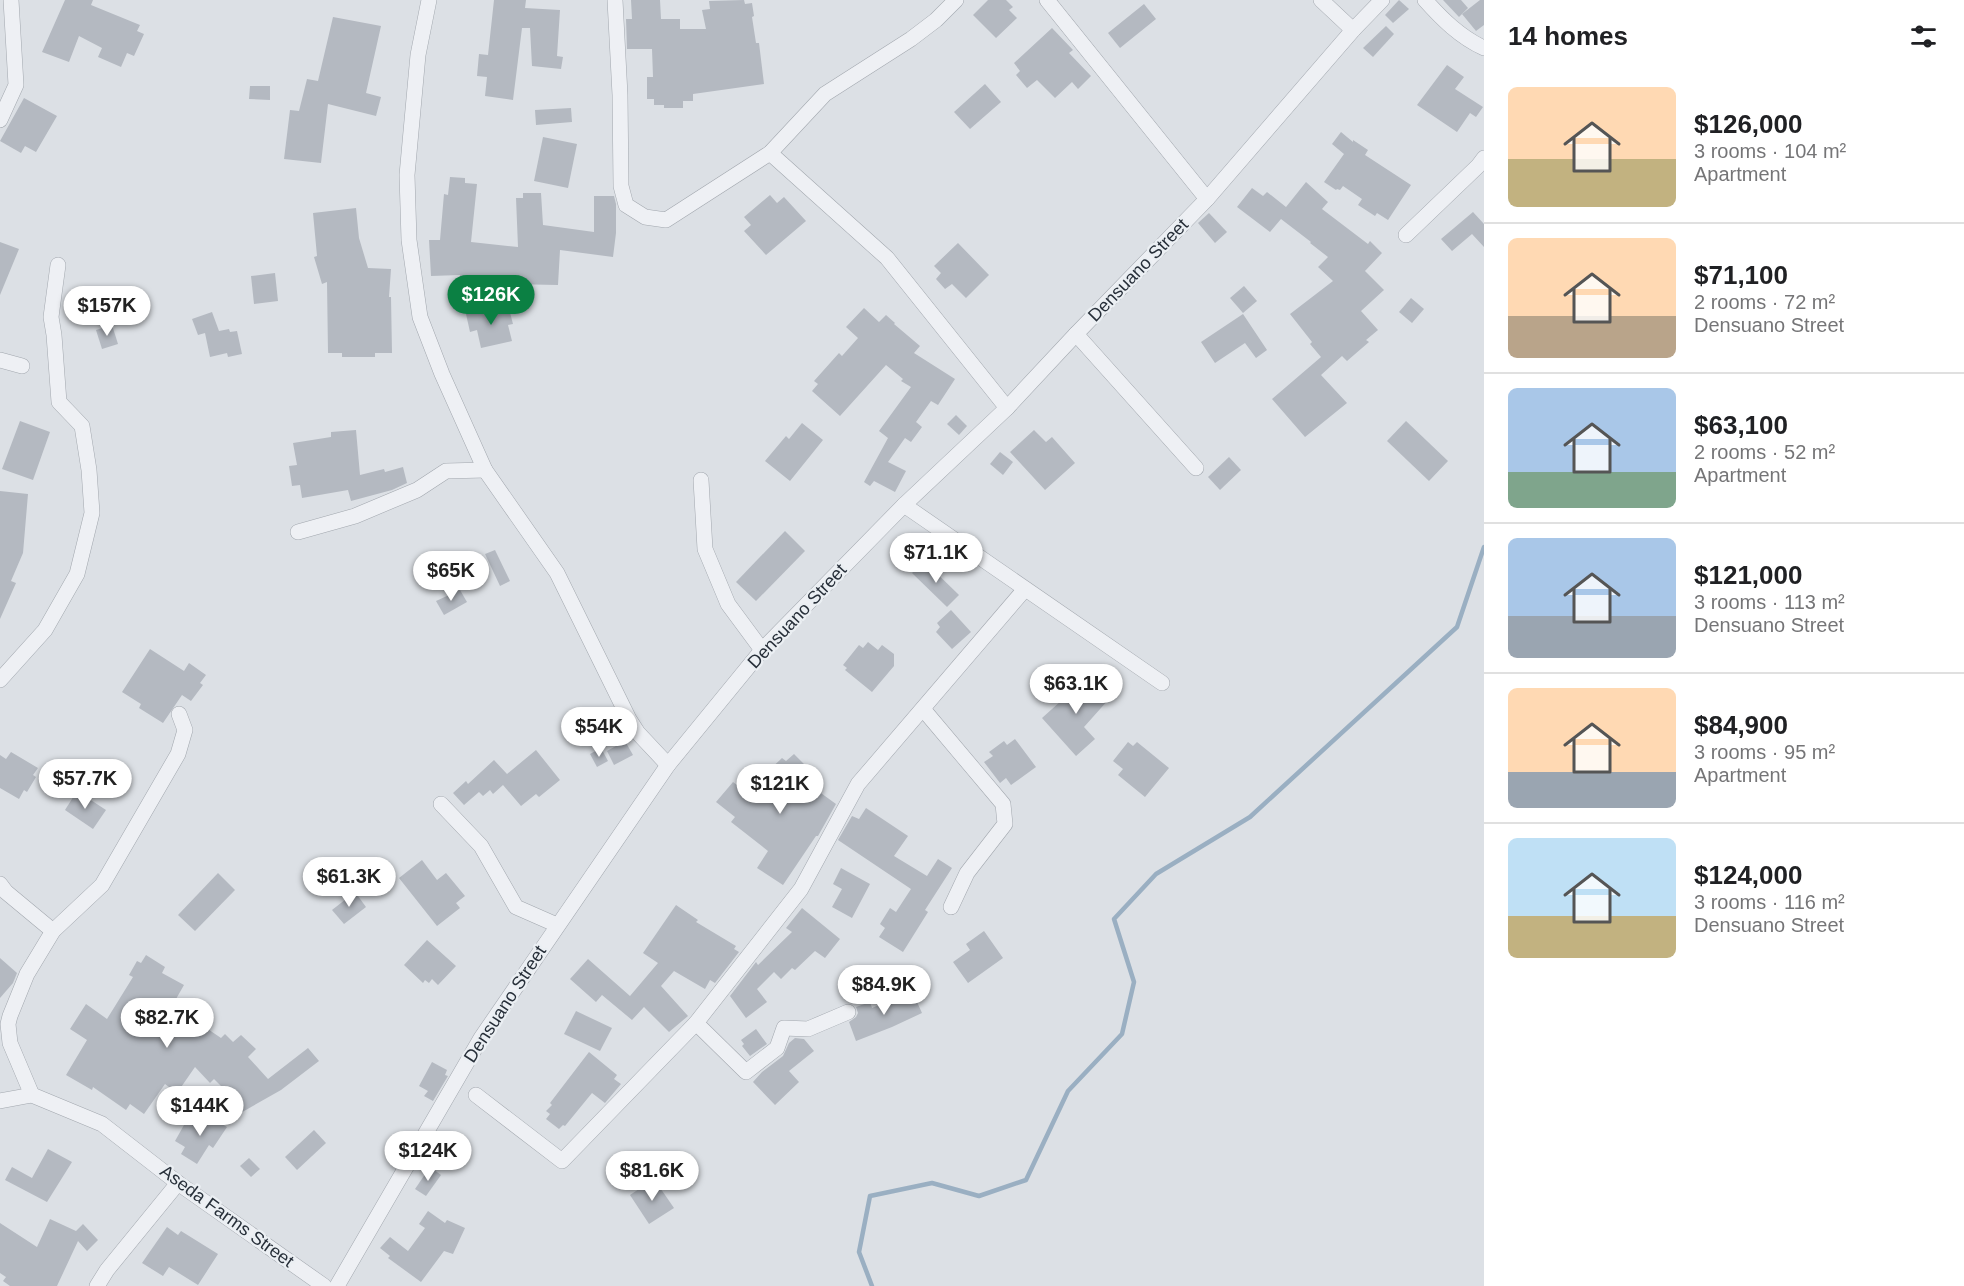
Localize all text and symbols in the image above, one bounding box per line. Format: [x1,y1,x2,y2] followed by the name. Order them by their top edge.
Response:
[1907,20,1940,53] icon: filters
[1508,21,1628,51] text: 14 homes
[1694,109,1802,139] text: $126,000
[1556,111,1628,183] icon: home
[1694,140,1846,162] text: 3 rooms · 104 m²
[1694,163,1786,185] text: Apartment
[1084,214,1192,326] street label: Densuano Street
[1694,260,1788,290] text: $71,100
[1556,262,1628,334] icon: home
[449,275,533,326] pin: $126K
[462,283,520,305] text: $126K
[65,286,149,337] pin: $157K
[1694,291,1835,313] text: 2 rooms · 72 m²
[78,294,136,316] text: $157K
[1694,314,1844,336] text: Densuano Street
[1694,410,1788,440] text: $63,100
[1556,412,1628,484] icon: home
[1694,441,1835,463] text: 2 rooms · 52 m²
[1694,464,1786,486] text: Apartment
[887,533,985,584] pin: $71.1K
[904,541,968,563] text: $71.1K
[415,551,487,602] pin: $65K
[427,559,475,581] text: $65K
[744,560,850,672] street label: Densuano Street
[1694,560,1802,590] text: $121,000
[1556,562,1628,634] icon: home
[1694,591,1845,613] text: 3 rooms · 113 m²
[1694,614,1844,636] text: Densuano Street
[1027,664,1125,715] pin: $63.1K
[1044,672,1108,694] text: $63.1K
[563,707,635,758] pin: $54K
[1694,710,1788,740] text: $84,900
[1556,712,1628,784] icon: home
[575,715,623,737] text: $54K
[1694,741,1835,763] text: 3 rooms · 95 m²
[36,759,134,810] pin: $57.7K
[738,764,822,815] pin: $121K
[1694,764,1786,786] text: Apartment
[53,767,117,789] text: $57.7K
[751,772,809,794] text: $121K
[300,857,398,908] pin: $61.3K
[1694,860,1802,890] text: $124,000
[1556,862,1628,934] icon: home
[317,865,381,887] text: $61.3K
[1694,891,1845,913] text: 3 rooms · 116 m²
[1694,914,1844,936] text: Densuano Street
[460,942,550,1066] street label: Densuano Street
[835,965,933,1016] pin: $84.9K
[852,973,916,995] text: $84.9K
[118,998,216,1049] pin: $82.7K
[135,1006,199,1028] text: $82.7K
[158,1086,242,1137] pin: $144K
[171,1094,229,1116] text: $144K
[386,1131,470,1182] pin: $124K
[399,1139,457,1161] text: $124K
[603,1151,701,1202] pin: $81.6K
[620,1159,684,1181] text: $81.6K
[156,1161,298,1271] street label: Aseda Farms Street

